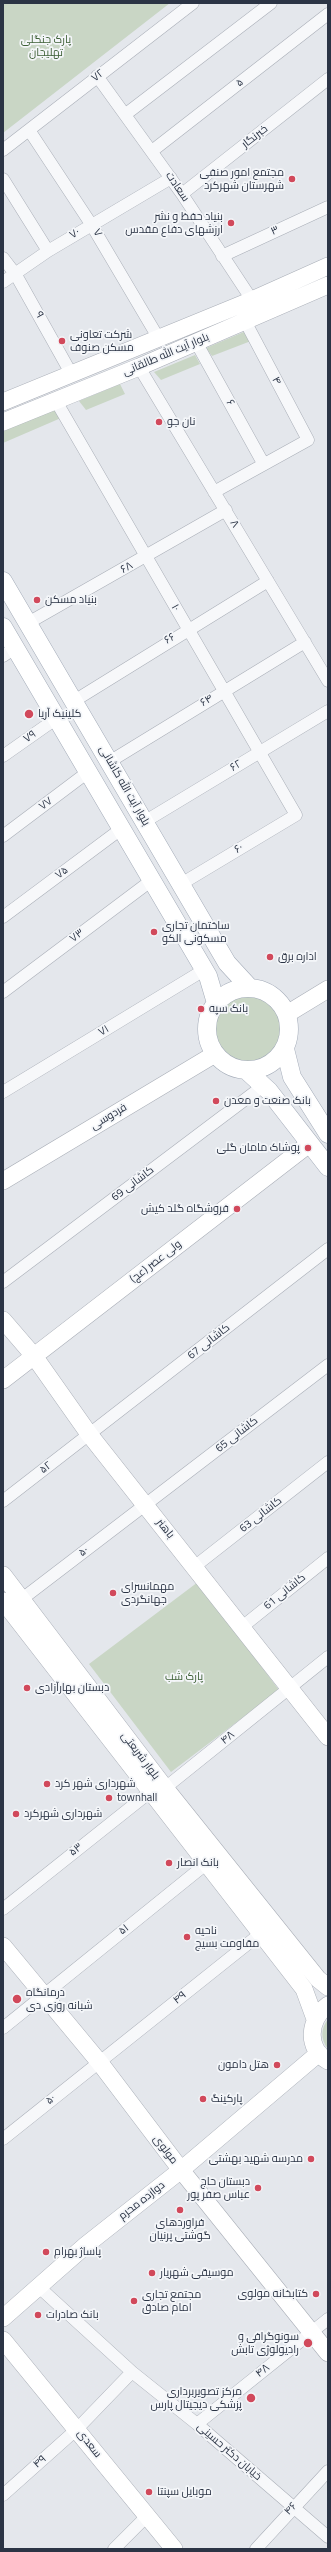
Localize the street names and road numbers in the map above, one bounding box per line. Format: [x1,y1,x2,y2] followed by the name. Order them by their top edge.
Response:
[89,67,107,85] street label: ۷۲
[234,76,246,90] street label: ۵
[239,123,271,151] street label: خبرنگار
[162,169,192,205] street label: سعادت
[269,223,281,239] street label: ۳
[67,226,83,242] street label: ۷۰
[90,227,104,239] street label: ۷
[32,309,46,321] street label: ۹
[121,331,211,379] street label: بلوار آیت الله طالقانی
[268,375,284,387] street label: ۴
[223,398,237,408] street label: ۶
[227,518,241,530] street label: ۸
[118,559,136,577] street label: ۶۸
[168,602,182,614] street label: ۱۰
[162,631,178,647] street label: ۶۶
[198,692,216,710] street label: ۶۴
[21,728,39,746] street label: ۷۹
[96,744,152,828] street label: بلوار آیت الله کاشانی
[228,757,244,775] street label: ۶۲
[37,795,55,813] street label: ۷۷
[232,841,246,857] street label: ۶۰
[53,864,71,882] street label: ۷۵
[67,926,87,946] street label: ۷۳
[96,1023,112,1039] street label: ۷۱
[88,1101,130,1133] street label: فردوسی
[109,1164,157,1204] street label: کاشانی 69
[128,1238,184,1286] street label: ولی عصر (عج)
[185,1321,233,1363] street label: کاشانی 67
[213,1414,261,1456] street label: کاشانی 65
[37,1459,55,1477] street label: ۵۲
[237,1494,285,1536] street label: کاشانی 63
[153,1516,177,1542] street label: باهنر
[77,1544,91,1560] street label: ۵۰
[261,1571,309,1613] street label: کاشانی 61
[218,1728,238,1748] street label: ۴۸
[118,1730,162,1782] street label: بلوار شریعتی
[67,1841,85,1859] street label: ۵۳
[116,1922,132,1938] street label: ۵۱
[171,1989,189,2007] street label: ۴۹
[43,2092,59,2108] street label: ۵۰
[150,2133,180,2167] street label: مولوی
[116,2179,168,2223] street label: دوازده محرم
[253,2361,273,2381] street label: ۴۸
[194,2420,264,2484] street label: خیابان دکتر حسینی
[74,2427,104,2461] street label: سعدی
[31,2453,49,2471] street label: ۴۹
[282,2500,300,2518] street label: ۴۶

